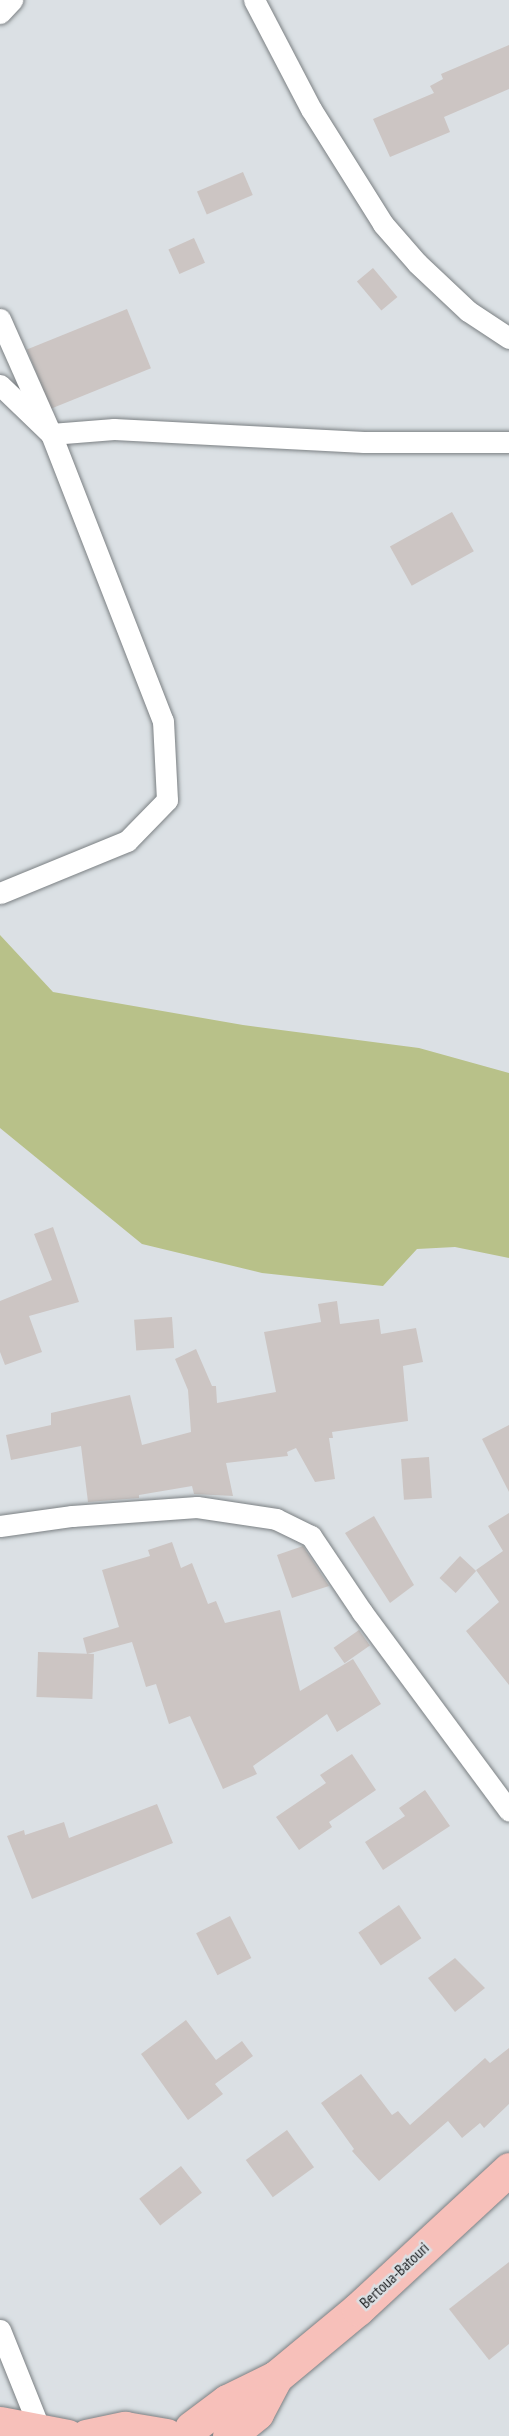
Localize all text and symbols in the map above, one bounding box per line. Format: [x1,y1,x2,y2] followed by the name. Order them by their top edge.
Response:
[355,2238,433,2312] street label: Bertoua-Batouri

